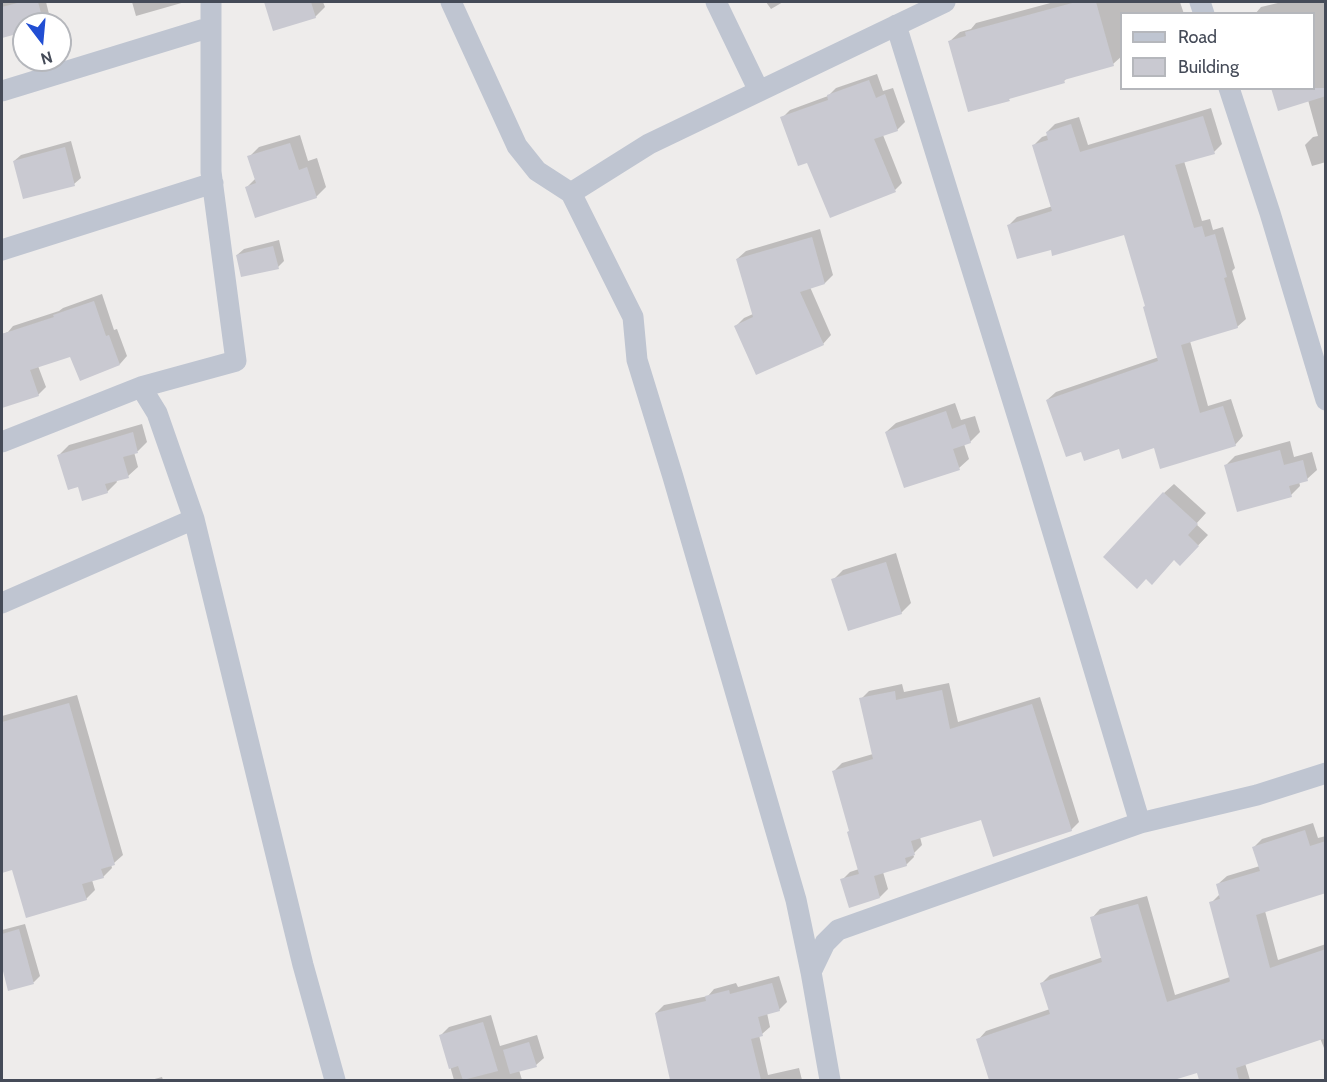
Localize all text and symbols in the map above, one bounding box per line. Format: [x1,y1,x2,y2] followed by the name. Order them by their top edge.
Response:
[12,12,72,72] north arrow
[1120,12,1315,90] legend
[1178,26,1217,48] text: Road
[38,47,55,69] text: N
[1178,56,1239,78] text: Building

